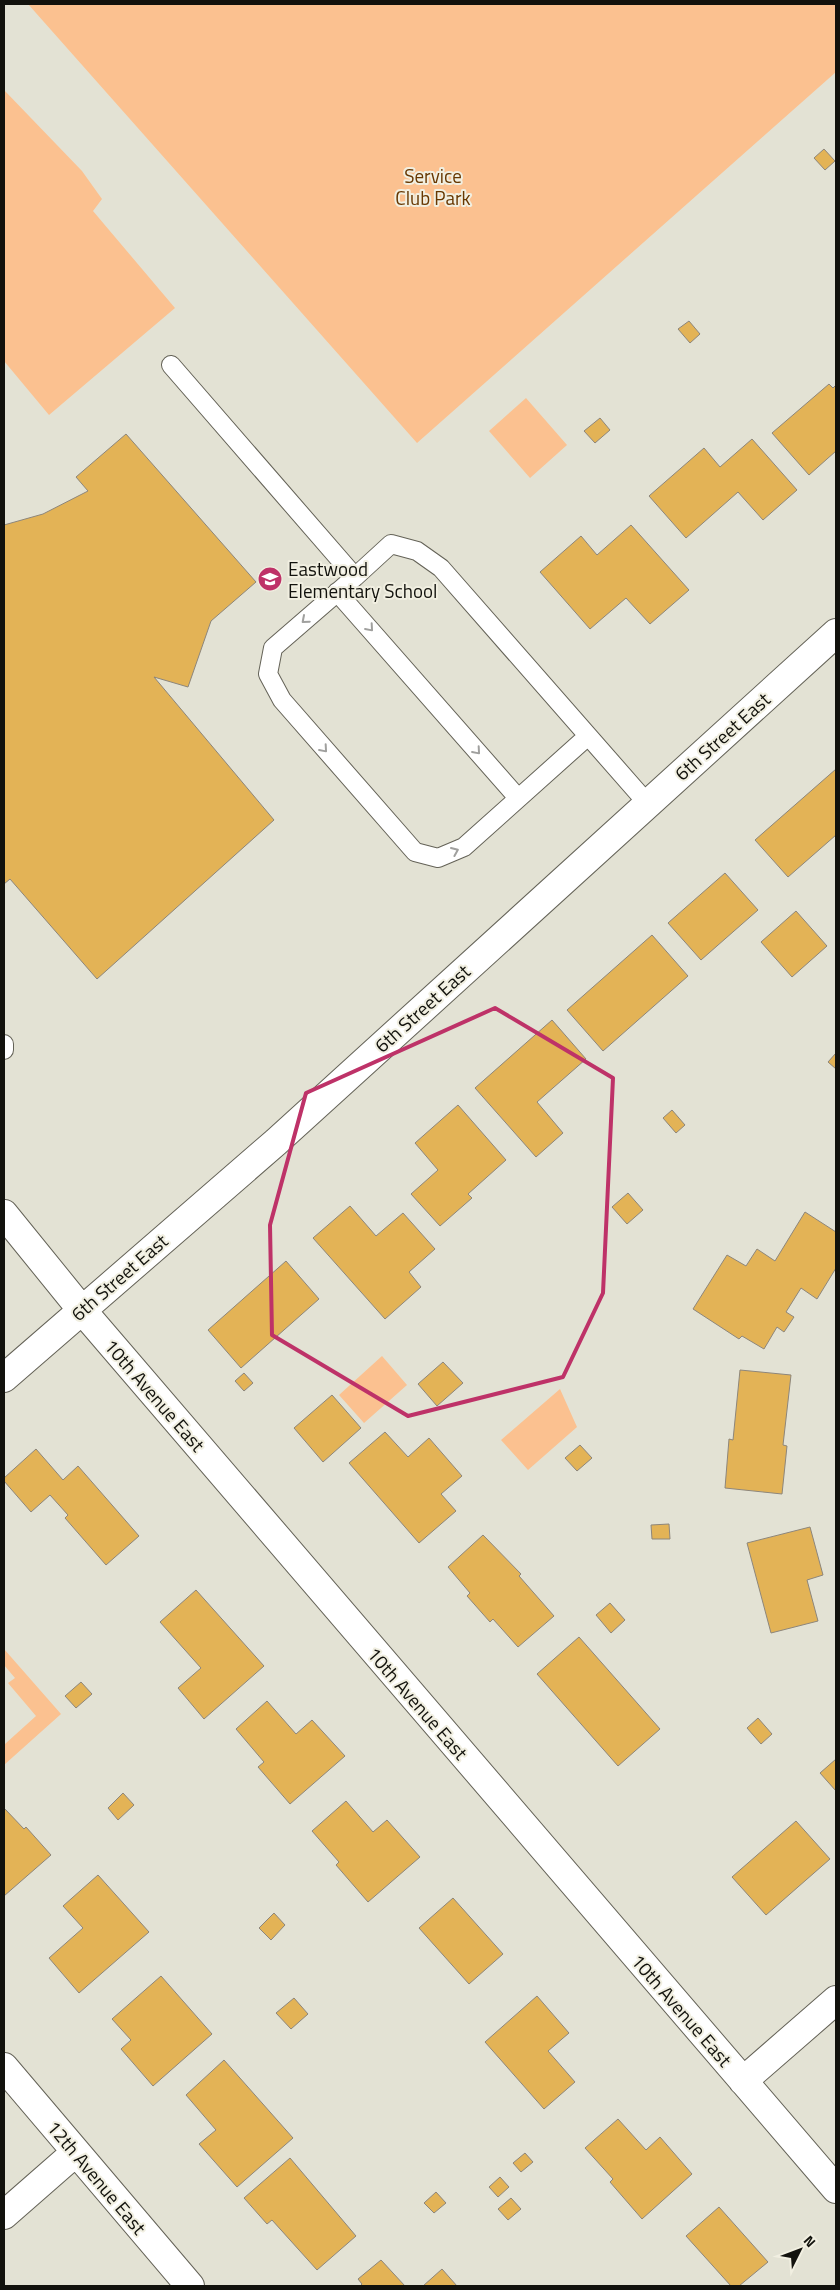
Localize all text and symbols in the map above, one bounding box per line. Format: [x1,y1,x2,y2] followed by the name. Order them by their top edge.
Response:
[395,161,471,212] park label: Service Club Park
[288,554,437,605] place label: Eastwood Elementary School
[257,566,283,592] school or university icon: Eastwood Elementary School
[301,614,310,623] one-way arrow
[364,623,373,632] one-way arrow
[668,685,777,787] street label: 6th Street East
[318,743,327,752] one-way arrow
[471,745,480,754] one-way arrow
[450,847,459,858] one-way arrow
[368,957,477,1059] street label: 6th Street East
[64,1226,174,1327] street label: 6th Street East
[98,1332,213,1458] street label: 10th Avenue East
[361,1640,476,1766] street label: 10th Avenue East
[625,1947,740,2073] street label: 10th Avenue East
[40,2113,154,2241] street label: 12th Avenue East
[775,2225,825,2275] north arrow
[799,2230,821,2252] text: N

